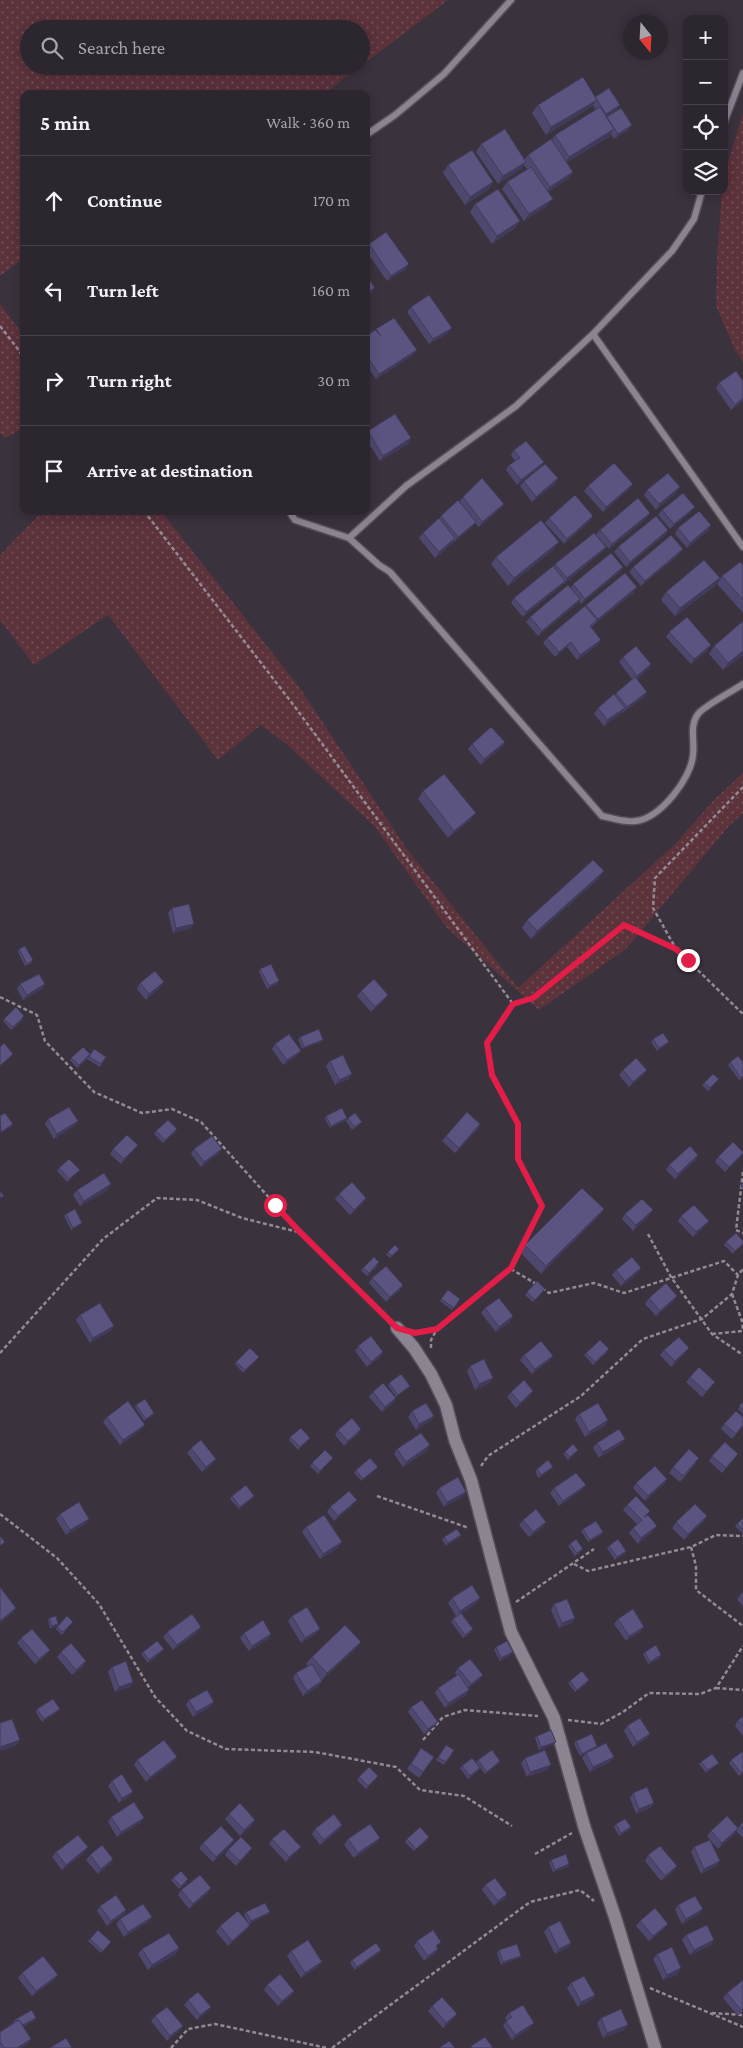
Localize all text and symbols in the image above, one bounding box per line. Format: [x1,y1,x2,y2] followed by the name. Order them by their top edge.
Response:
[623,15,668,60] north arrow
[683,15,728,195] map controls
[683,15,728,60] button: +
[20,20,370,75] search box
[38,34,66,62] icon: search
[78,37,165,58] text: Search here
[683,60,728,105] button: −
[683,105,728,150] button: locate
[40,111,90,135] text: 5 min
[266,114,350,131] text: Walk · 360 m
[683,150,728,195] button: layers
[40,187,68,215] icon: ahead
[87,190,162,211] text: Continue
[313,192,350,209] text: 170 m
[40,277,68,305] icon: left
[87,280,159,301] text: Turn left
[312,282,350,299] text: 160 m
[40,367,68,395] icon: right
[87,370,172,391] text: Turn right
[318,372,350,389] text: 30 m
[40,457,68,485] icon: arrive
[87,460,253,481] text: Arrive at destination
[677,949,700,972] route end
[264,1194,287,1217] route start

